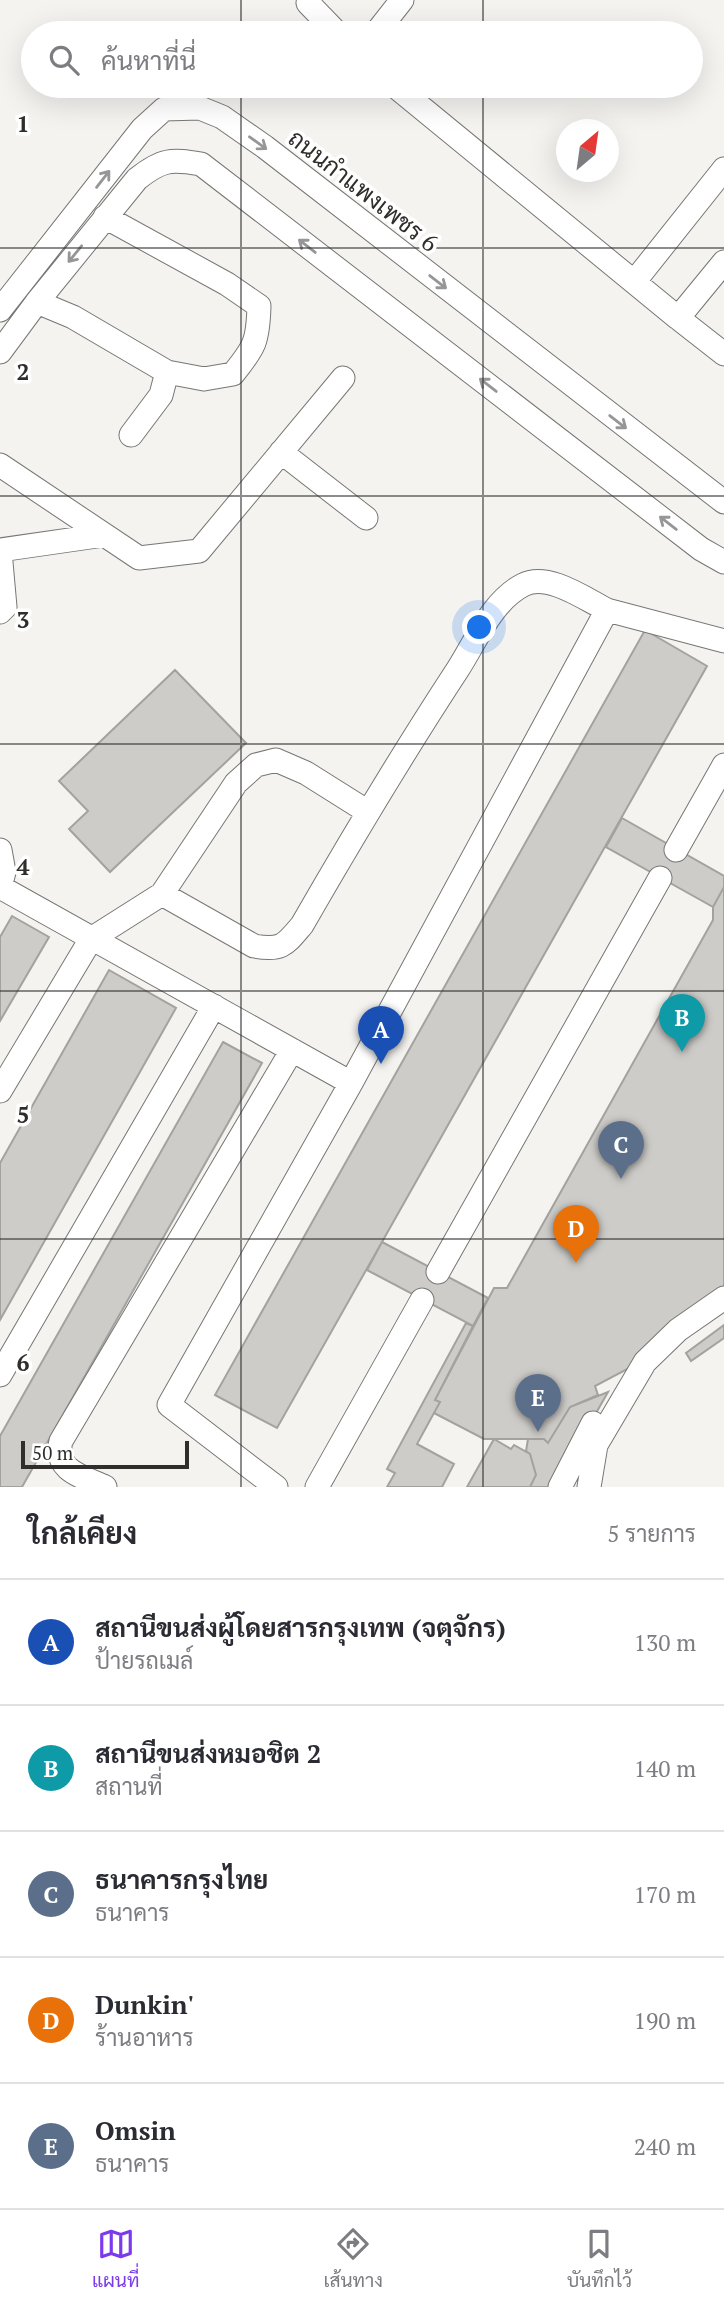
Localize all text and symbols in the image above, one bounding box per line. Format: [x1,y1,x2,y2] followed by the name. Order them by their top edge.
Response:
[21,21,703,98] search box
[45,41,83,79] icon: search
[101,43,196,77] text: ค้นหาที่นี่
[17,108,30,139] text: 1
[556,119,619,182] north arrow
[282,122,445,259] street label: ถนนกำแพงเพชร 6
[248,136,267,150] one-way arrow
[95,170,110,188] one-way arrow
[299,238,317,253] one-way arrow
[68,244,83,262] one-way arrow
[428,275,447,290] one-way arrow
[17,356,30,387] text: 2
[479,377,497,392] one-way arrow
[608,414,626,429] one-way arrow
[659,516,678,531] one-way arrow
[17,604,30,635] text: 3
[462,610,496,644] your location
[17,851,30,882] text: 4
[659,994,705,1052] pin: B
[358,1006,404,1064] pin: A
[17,1099,30,1130] text: 5
[598,1121,644,1179] pin: C
[553,1205,599,1263] pin: D
[17,1347,30,1378] text: 6
[515,1374,561,1432] pin: E
[21,1438,189,1470] scale bar
[32,1440,73,1465] text: 50 m
[28,1513,137,1553] text: ใกล้เคียง
[607,1518,696,1549] text: 5 รายการ
[95,1610,506,1644] text: สถานีขนส่งผู้โดยสารกรุงเทพ (จตุจักร)
[43,1627,59,1658] text: A
[634,1627,696,1658] text: 130 m
[95,1645,193,1676] text: ป้ายรถเมล์
[95,1736,322,1770] text: สถานีขนส่งหมอชิต 2
[44,1753,58,1784] text: B
[634,1753,696,1784] text: 140 m
[95,1771,163,1802] text: สถานที่
[95,1862,268,1896] text: ธนาคารกรุงไทย
[44,1879,59,1910] text: C
[634,1879,696,1910] text: 170 m
[95,1897,169,1928] text: ธนาคาร
[95,1987,194,2021] text: Dunkin'
[43,2005,59,2036] text: D
[634,2005,696,2036] text: 190 m
[95,2022,194,2053] text: ร้านอาหาร
[95,2113,176,2147] text: Omsin
[44,2131,58,2162] text: E
[634,2131,696,2162] text: 240 m
[95,2148,169,2179] text: ธนาคาร
[92,2225,139,2292] tab: แผนที่
[324,2225,383,2292] tab: เส้นทาง
[567,2225,632,2292] tab: บันทึกไว้

